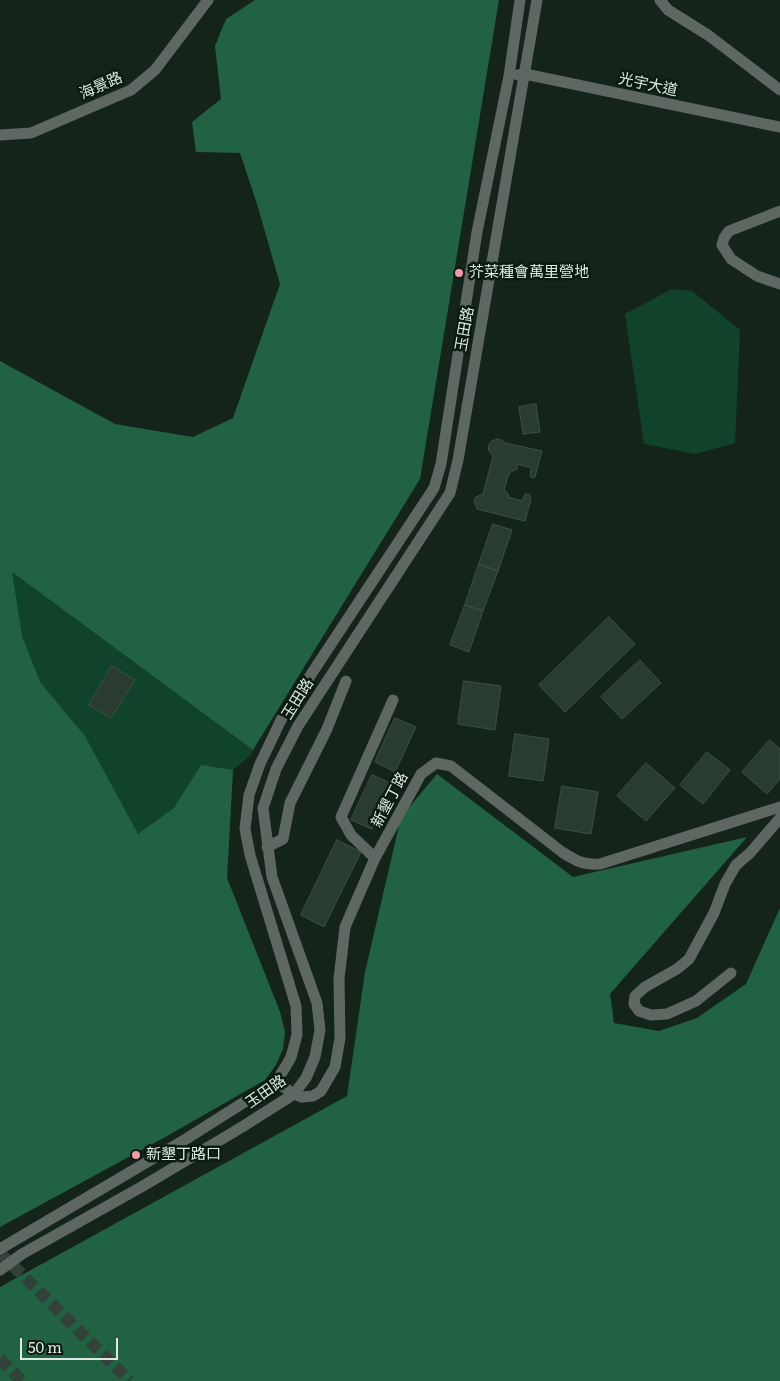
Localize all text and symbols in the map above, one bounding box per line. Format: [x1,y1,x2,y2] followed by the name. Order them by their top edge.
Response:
[77,69,125,103] street label: 海景路
[617,70,679,100] street label: 光宇大道
[469,264,589,282] place label: 芥菜種會萬里營地
[453,267,465,279] marker: 芥菜種會萬里營地
[452,305,478,353] street label: 玉田路
[278,675,318,723] street label: 玉田路
[368,769,412,831] street label: 新墾丁路
[242,1072,290,1112] street label: 玉田路
[146,1146,221,1164] place label: 新墾丁路口
[130,1149,142,1161] marker: 新墾丁路口
[22,1328,120,1360] scale bar
[28,1335,62,1358] text: 50 m

